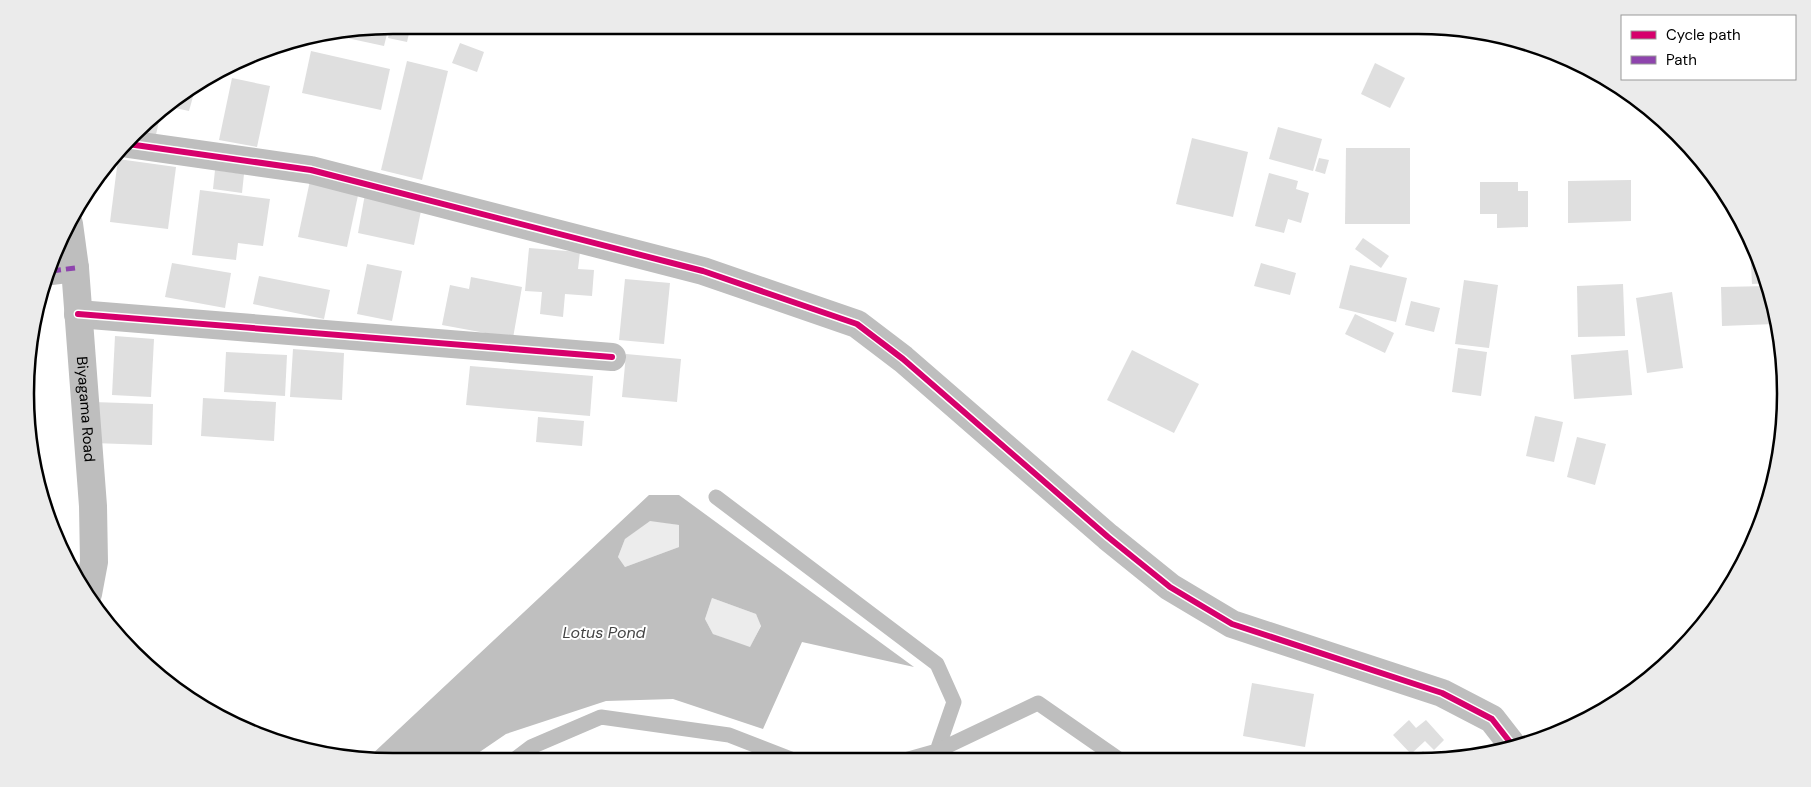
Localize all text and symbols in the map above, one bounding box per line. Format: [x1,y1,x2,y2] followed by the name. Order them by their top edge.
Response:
[1621,15,1796,80] legend
[1666,25,1741,45] text: Cycle path
[1666,50,1697,70] text: Path
[72,356,100,463] street label: Biyagama Road
[562,622,647,643] water label: Lotus Pond

